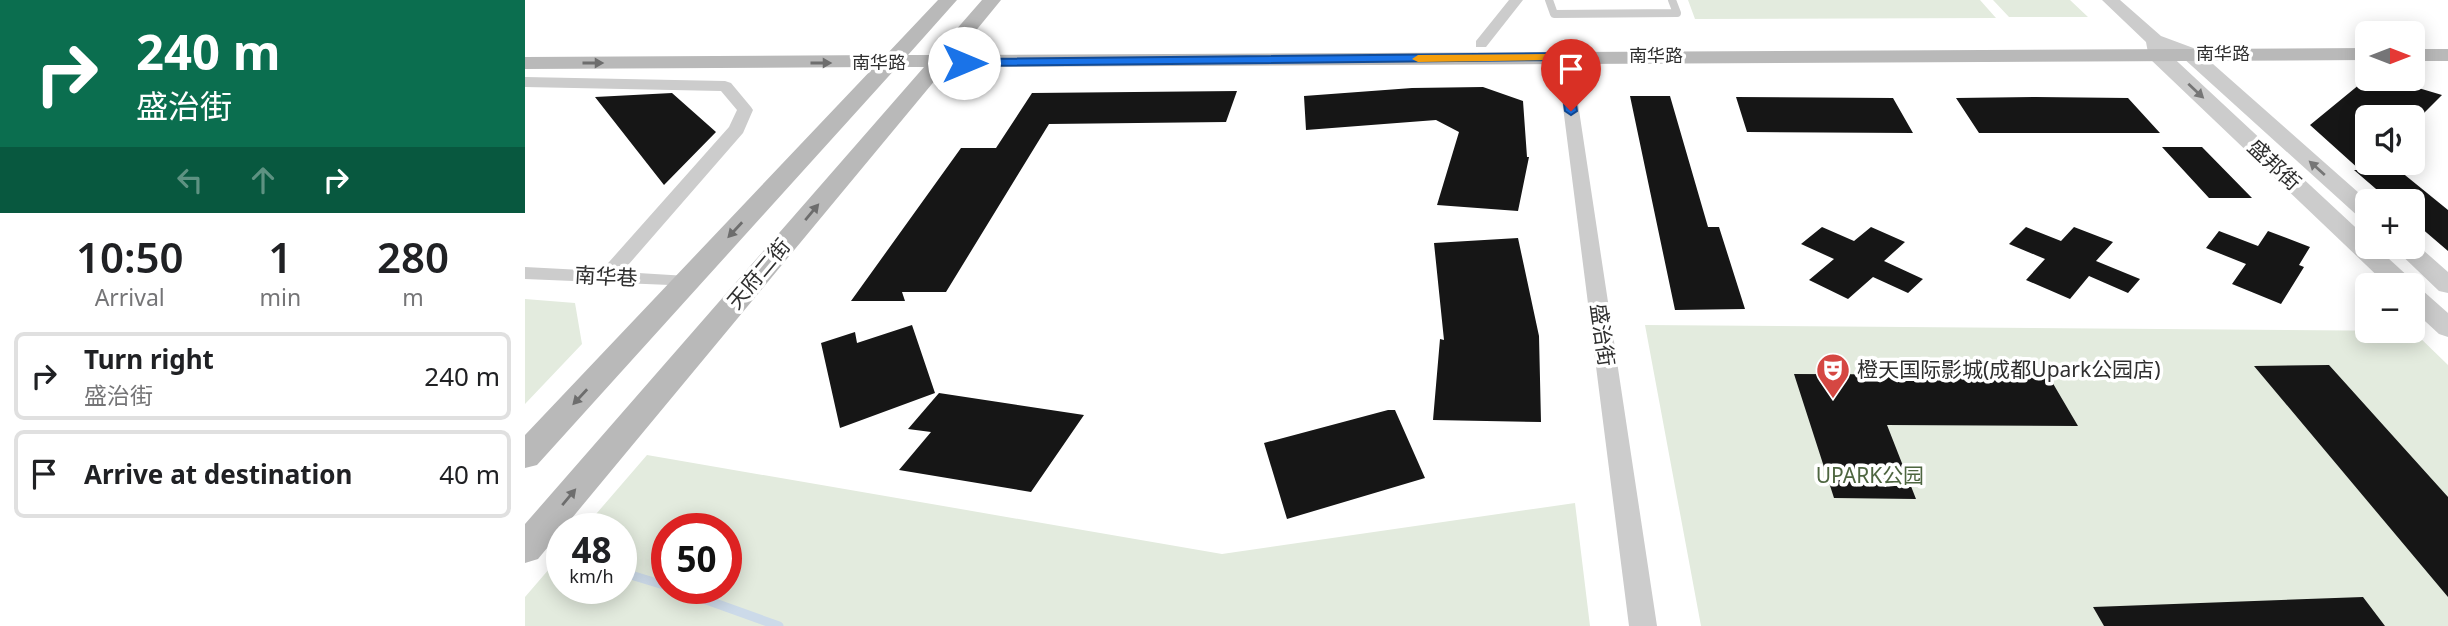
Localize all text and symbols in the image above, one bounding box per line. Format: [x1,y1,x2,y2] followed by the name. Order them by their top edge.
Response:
[136,18,281,84] text: 240 m
[2355,21,2425,91] north arrow
[2355,21,2425,343] map controls
[927,26,1001,100] position arrow
[21,28,112,119] icon: right
[1541,39,1601,111] pin
[2196,41,2250,65] street label: 南华路
[1629,43,1683,67] street label: 南华路
[852,50,906,74] street label: 南华路
[1552,50,1590,88] icon: arrive
[582,57,604,69] one-way arrow
[810,57,832,69] one-way arrow
[2187,82,2204,98] one-way arrow
[136,84,232,127] text: 盛治街
[2355,105,2425,175] button: sound
[2242,133,2307,196] street label: 盛邦街
[2308,160,2326,176] one-way arrow
[171,161,209,199] icon: left
[244,161,282,199] icon: ahead
[317,161,355,199] icon: right
[2355,189,2425,259] button: +
[804,203,819,220] one-way arrow
[727,221,743,238] one-way arrow
[76,228,184,285] text: 10:50
[268,228,292,285] text: 1
[377,228,449,285] text: 280
[721,232,796,315] street label: 天府二街
[574,260,638,292] street label: 南华巷
[2355,273,2425,343] button: −
[95,281,165,313] text: Arrival
[259,281,301,313] text: min
[402,281,424,313] text: m
[1585,302,1621,368] street label: 盛治街
[84,341,214,377] text: Turn right
[1814,351,1852,400] theatre icon: 橙天国际影城(成都Upark公园店)
[1857,355,2161,383] place label: 橙天国际影城(成都Upark公园店)
[25,357,63,395] icon: right
[424,358,500,394] text: 240 m
[84,379,153,411] text: 盛治街
[572,388,588,406] one-way arrow
[25,455,63,493] icon: arrive
[84,456,353,492] text: Arrive at destination
[439,456,500,492] text: 40 m
[1816,461,1924,489] park label: UPARK公园
[561,488,577,506] one-way arrow
[651,513,742,604] speed limit sign: 50
[571,526,612,573] text: 48
[569,564,614,588] text: km/h

